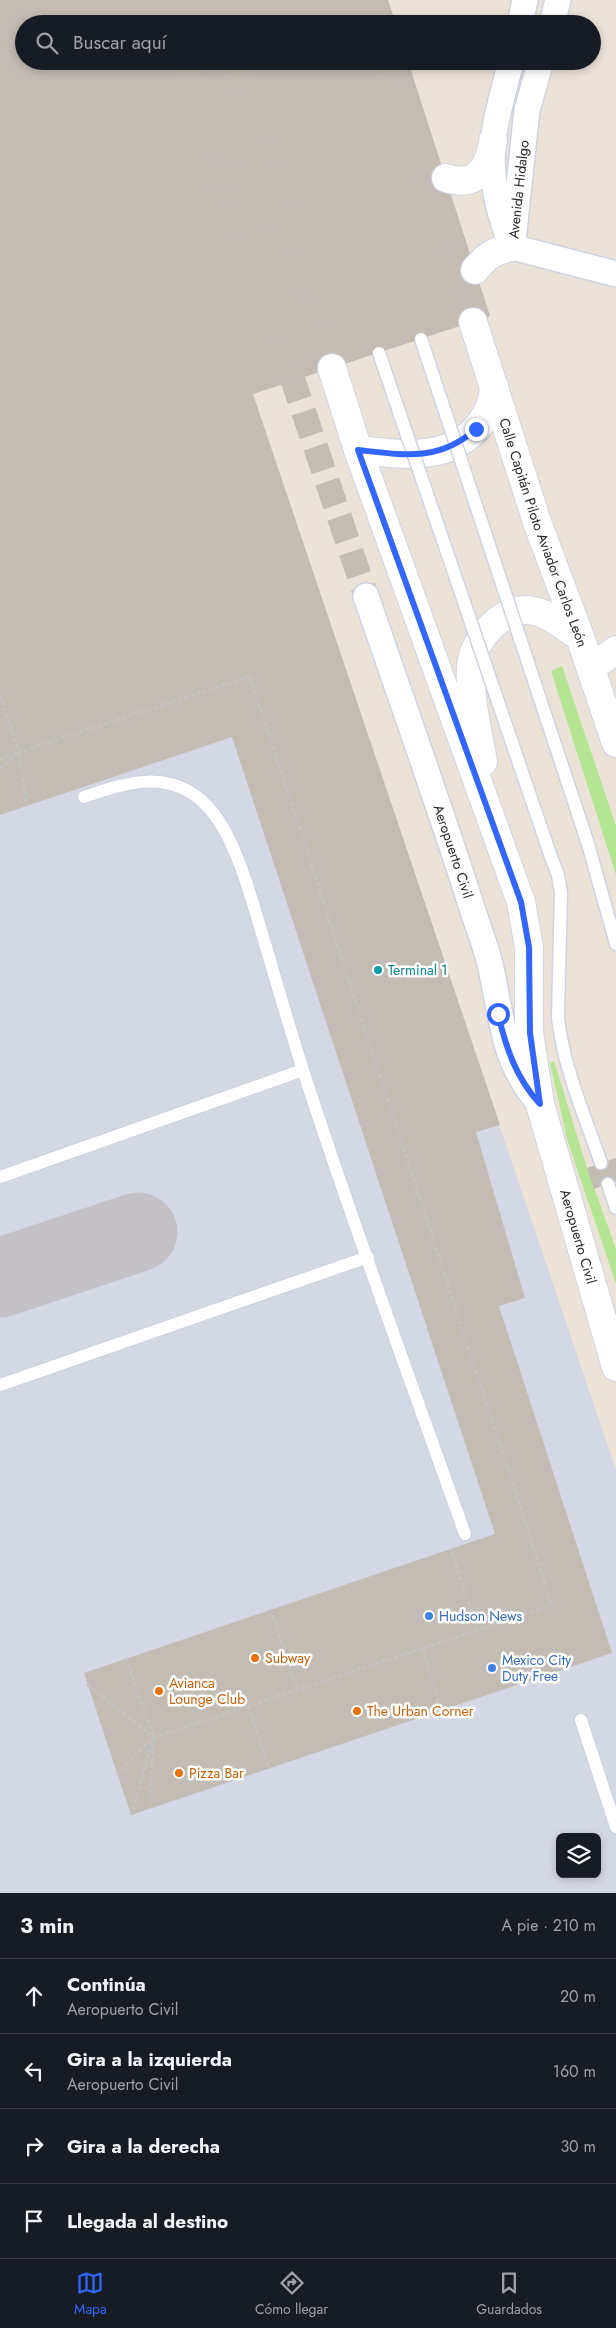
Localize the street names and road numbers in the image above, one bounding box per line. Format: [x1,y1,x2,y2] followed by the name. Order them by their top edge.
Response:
[503,139,534,240] street label: Avenida Hidalgo
[494,415,593,650] street label: Calle Capitán Piloto Aviador Carlos León
[429,802,478,901] street label: Aeropuerto Civil
[555,1187,601,1286] street label: Aeropuerto Civil

